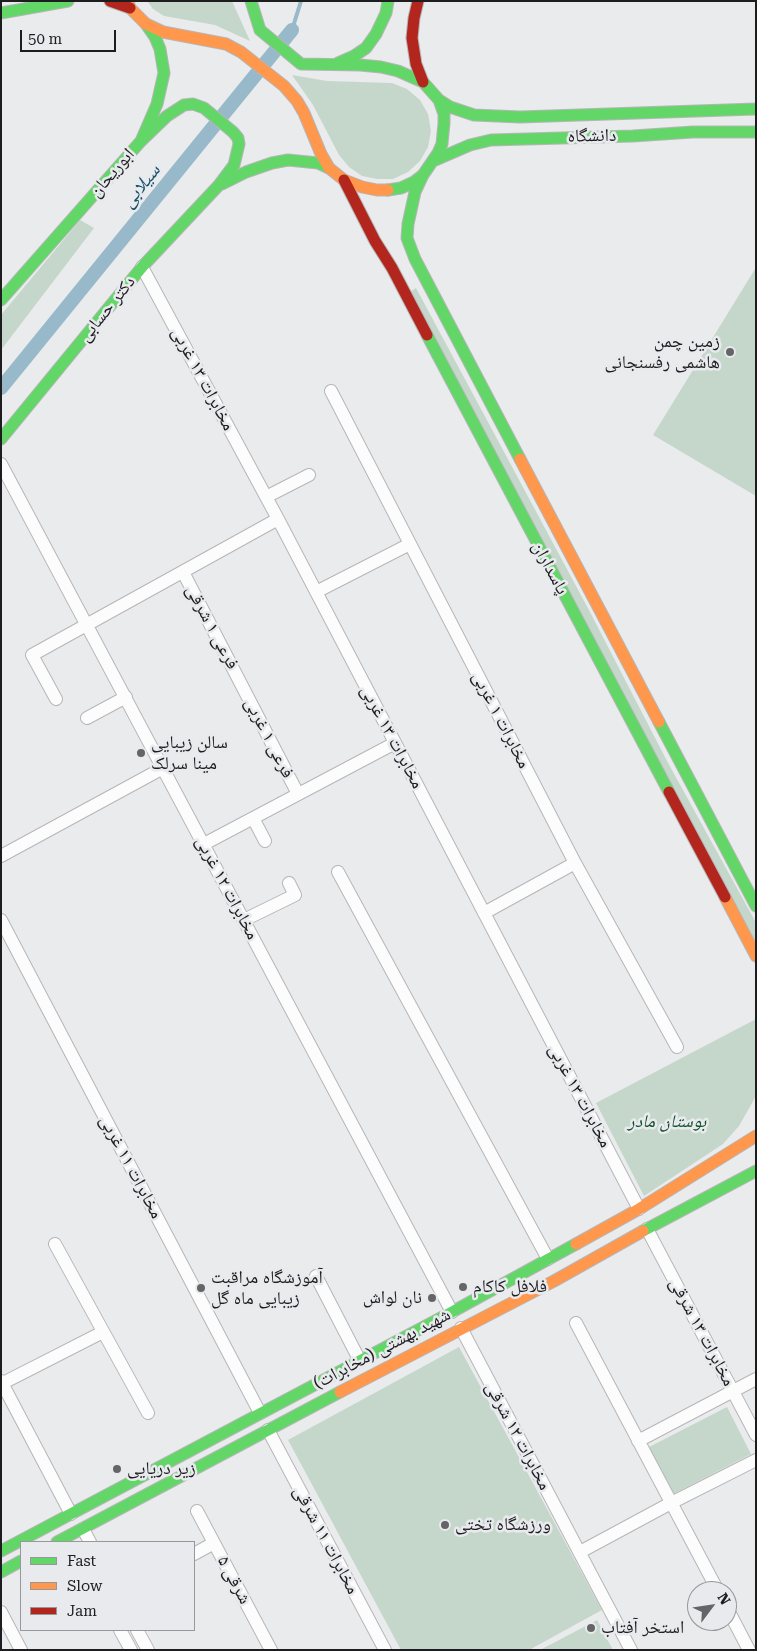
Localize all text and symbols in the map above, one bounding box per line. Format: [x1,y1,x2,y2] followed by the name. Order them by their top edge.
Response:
[22,20,119,52] scale bar
[28,30,62,48] text: 50 m
[567,125,617,147] street label: دانشگاه
[85,144,139,202] street label: ابوریحان
[117,160,165,212] water label: سیلابی
[74,272,140,346] street label: دکتر حسابی
[167,324,239,434] street label: مخابرات ۱۳ غربی
[605,331,720,374] place label: زمین چمن هاشمی رفسنجانی
[724,346,736,358] marker: زمین چمن هاشمی رفسنجانی
[527,538,573,598] street label: پاسداران
[181,581,243,673] street label: فرعی ۱ شرقی
[467,668,535,772] street label: مخابرات ۱ غربی
[356,682,428,792] street label: مخابرات ۱۳ غربی
[240,694,298,782] street label: فرعی ۱ غربی
[151,732,228,774] place label: سالن زیبایی مینا سرلک
[135,747,147,759] marker: سالن زیبایی مینا سرلک
[191,833,263,943] street label: مخابرات ۱۲ غربی
[544,1041,616,1151] street label: مخابرات ۱۳ غربی
[628,1111,706,1133] park label: بوستان مادر
[95,1112,167,1222] street label: مخابرات ۱۱ غربی
[211,1267,323,1310] place label: آموزشگاه مراقبت زیبایی ماه گل
[664,1274,740,1390] street label: مخابرات ۱۳ شرقی
[473,1276,547,1298] place label: فلافل کاکام
[457,1281,469,1293] marker: فلافل کاکام
[195,1282,207,1294] marker: آموزشگاه مراقبت زیبایی ماه گل
[363,1287,422,1309] place label: نان لواش
[426,1292,438,1304] marker: نان لواش
[310,1304,454,1394] street label: شهید بهشتی (مخابرات)
[480,1378,556,1494] street label: مخابرات ۱۲ شرقی
[127,1458,196,1480] place label: زیر دریایی
[111,1463,123,1475] marker: زیر دریایی
[288,1482,364,1598] street label: مخابرات ۱۱ شرقی
[455,1514,551,1536] place label: ورزشگاه تختی
[439,1519,451,1531] marker: ورزشگاه تختی
[20,1541,195,1631] legend
[67,1552,96,1570] text: Fast
[212,1552,256,1608] street label: شرقی ۵
[67,1577,102,1595] text: Slow
[687,1581,737,1631] north arrow
[714,1590,734,1608] text: N
[67,1602,97,1620] text: Jam
[601,1617,684,1639] place label: استخر آفتاب
[585,1622,597,1634] marker: استخر آفتاب

